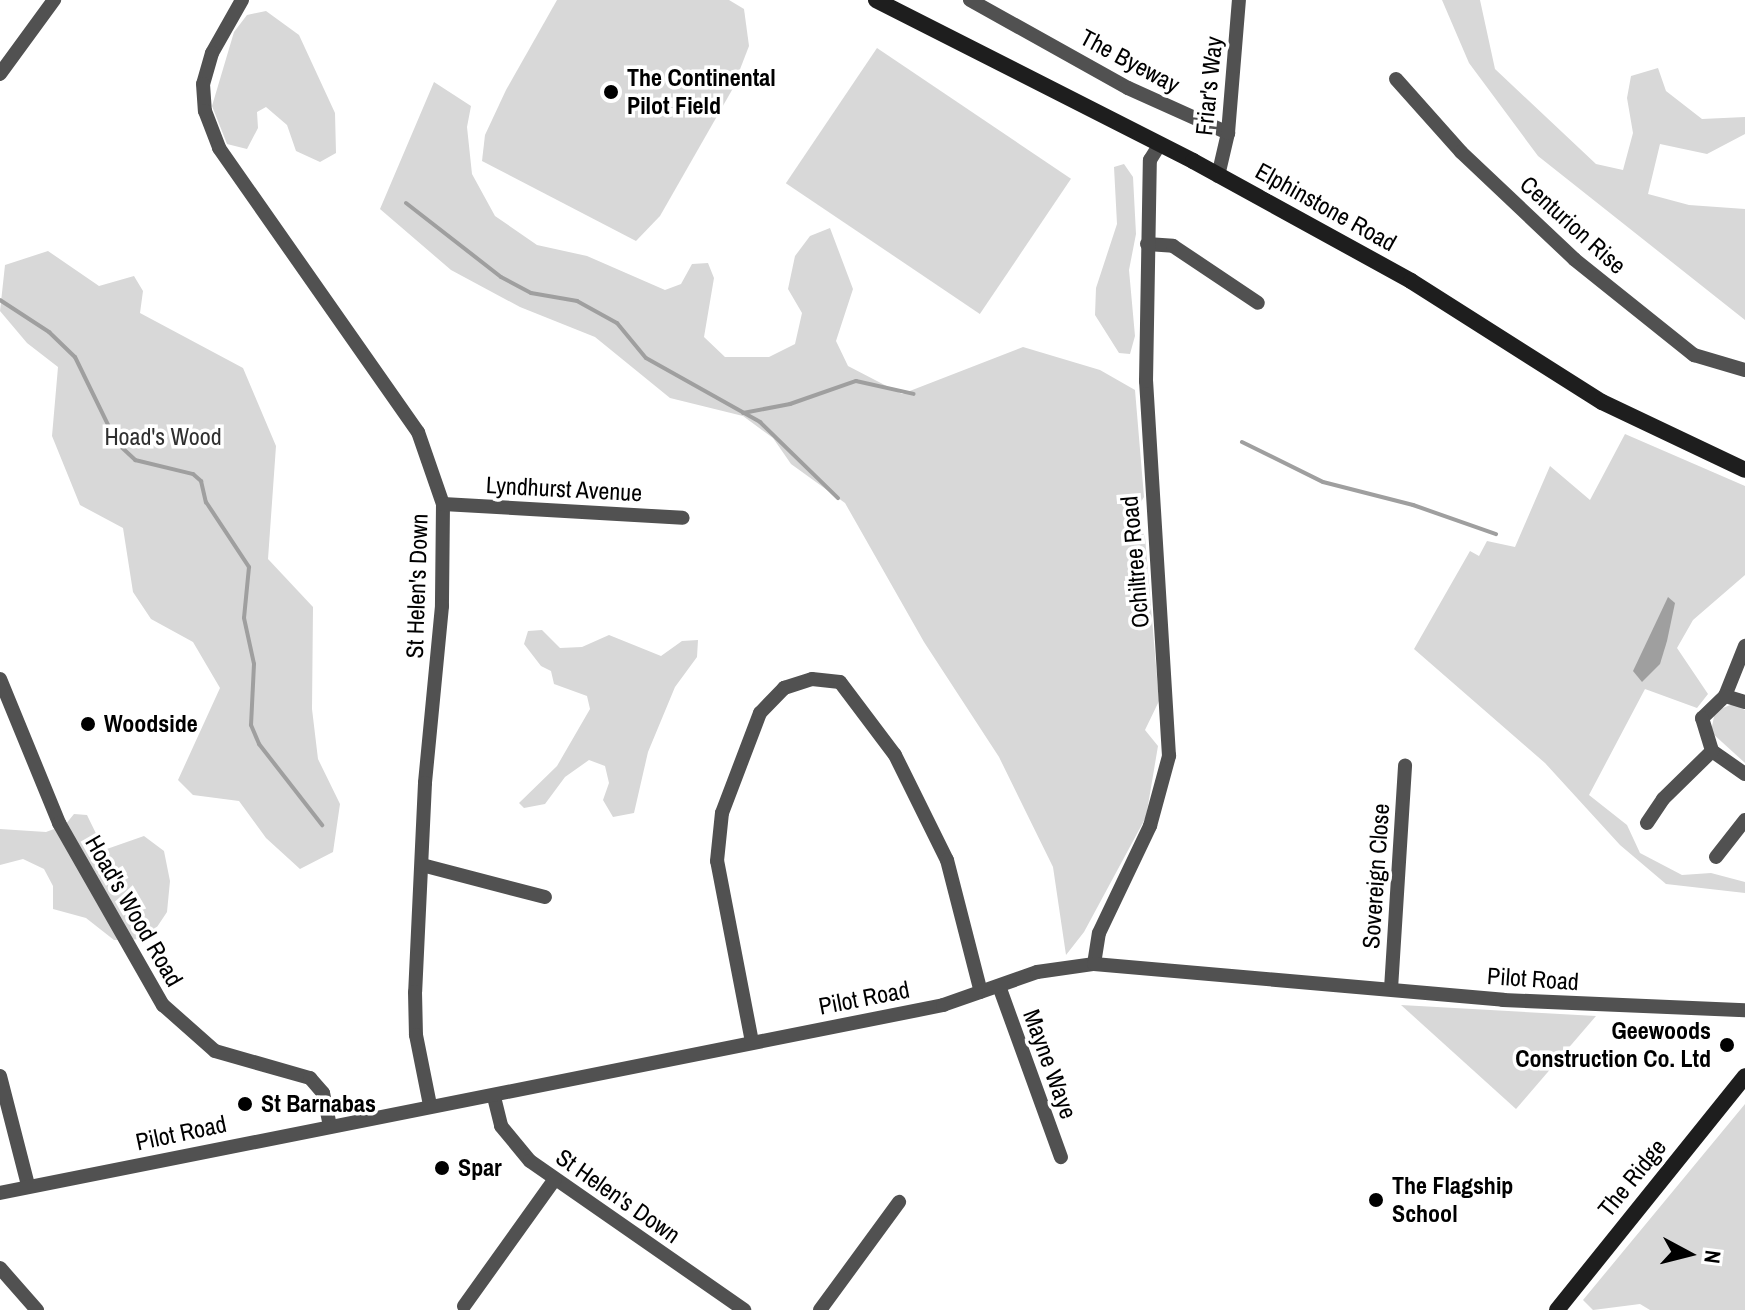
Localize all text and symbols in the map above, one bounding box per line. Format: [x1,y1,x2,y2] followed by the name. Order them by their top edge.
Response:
[1075,23,1185,99] street label: The Byeway
[1189,35,1229,137] street label: Friar's Way
[627,64,776,120] place label: The Continental Pilot Field
[602,83,620,101] marker: The Continental Pilot Field
[1251,156,1401,258] street label: Elphinstone Road
[1514,170,1632,280] street label: Centurion Rise
[104,423,222,451] park label: Hoad's Wood
[485,470,643,508] street label: Lyndhurst Avenue
[1115,495,1155,629] street label: Ochiltree Road
[400,513,434,659] street label: St Helen's Down
[104,710,198,738] place label: Woodside
[79,715,97,733] marker: Woodside
[1357,802,1395,950] street label: Sovereign Close
[79,830,189,992] street label: Hoad's Wood Road
[1486,961,1580,997] street label: Pilot Road
[816,975,912,1021] street label: Pilot Road
[1017,1005,1083,1123] street label: Mayne Waye
[1515,1017,1711,1073] place label: Geewoods Construction Co. Ltd
[1718,1036,1736,1054] marker: Geewoods Construction Co. Ltd
[261,1090,376,1118] place label: St Barnabas
[236,1095,254,1113] marker: St Barnabas
[133,1109,229,1157] street label: Pilot Road
[1592,1133,1672,1223] street label: The Ridge
[550,1143,686,1249] street label: St Helen's Down
[458,1154,502,1182] place label: Spar
[433,1159,451,1177] marker: Spar
[1392,1172,1513,1228] place label: The Flagship School
[1367,1191,1385,1209] marker: The Flagship School
[1649,1214,1729,1294] north arrow
[1697,1249,1729,1265] text: N

